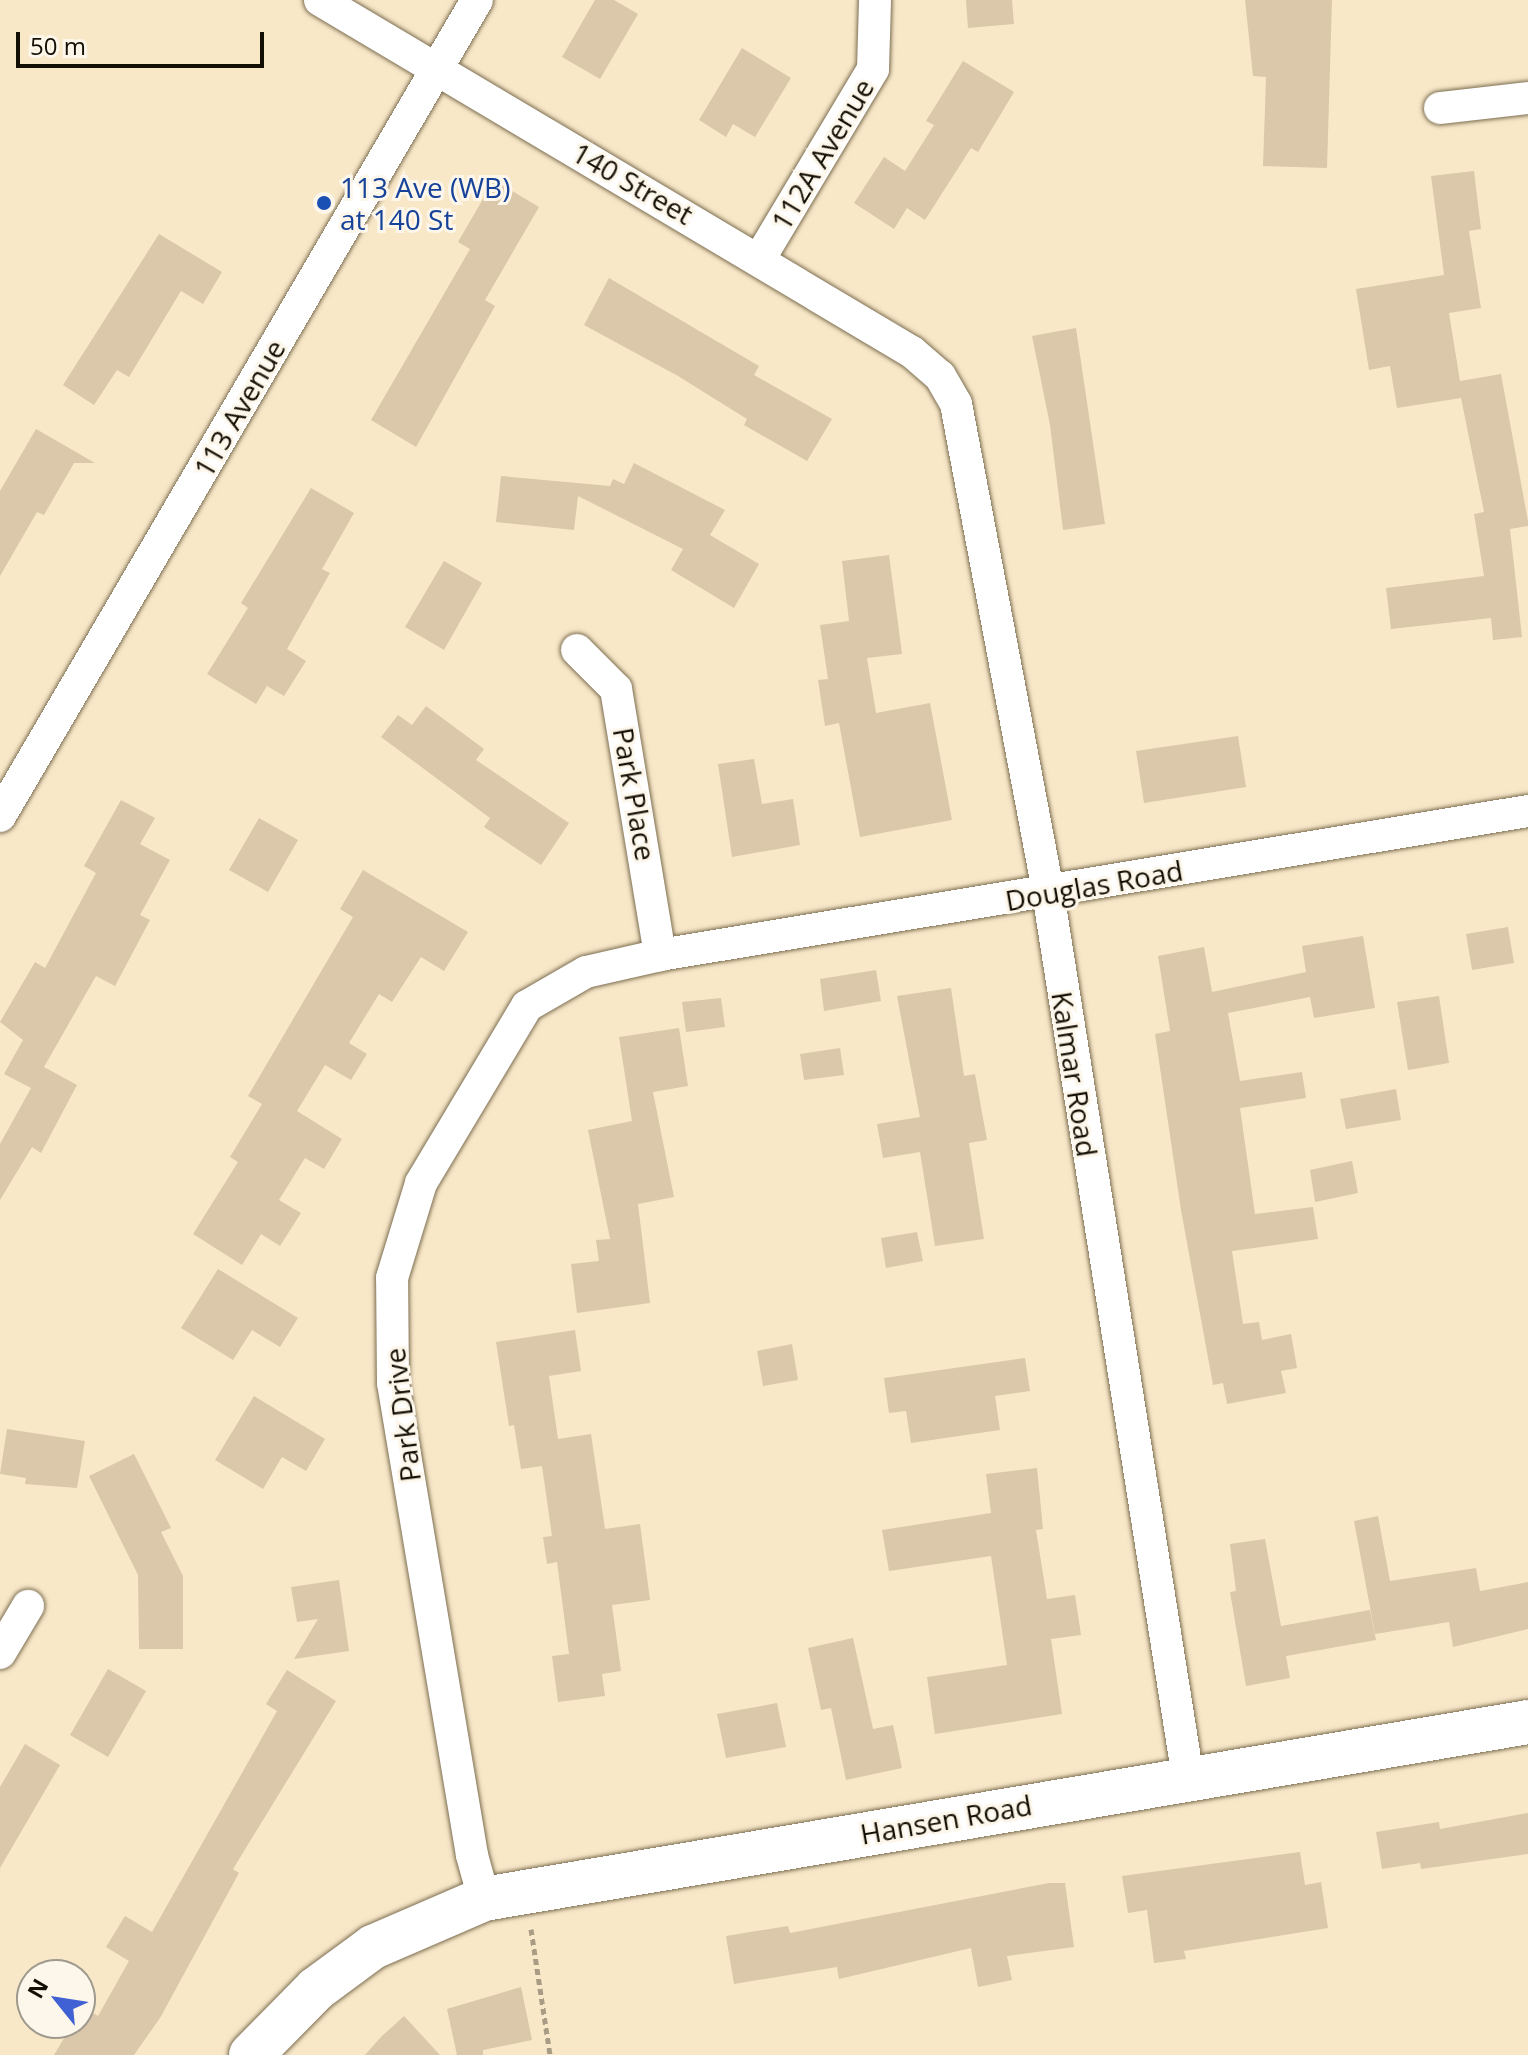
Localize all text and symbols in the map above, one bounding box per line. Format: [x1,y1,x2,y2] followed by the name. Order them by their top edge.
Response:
[20,16,268,66] scale bar
[30,29,86,62] text: 50 m
[764,72,880,236] street label: 112A Avenue
[567,135,699,231] street label: 140 Street
[340,170,510,236] place label: 113 Ave (WB) at 140 St
[315,194,333,212] marker: 113 Ave (WB) at 140 St
[186,333,292,483] street label: 113 Avenue
[607,725,663,863] street label: Park Place
[1003,853,1185,917] street label: Douglas Road
[1045,989,1105,1159] street label: Kalmar Road
[377,1346,427,1484] street label: Park Drive
[858,1787,1034,1851] street label: Hansen Road
[16,1959,96,2039] north arrow
[19,1973,54,2003] text: N

